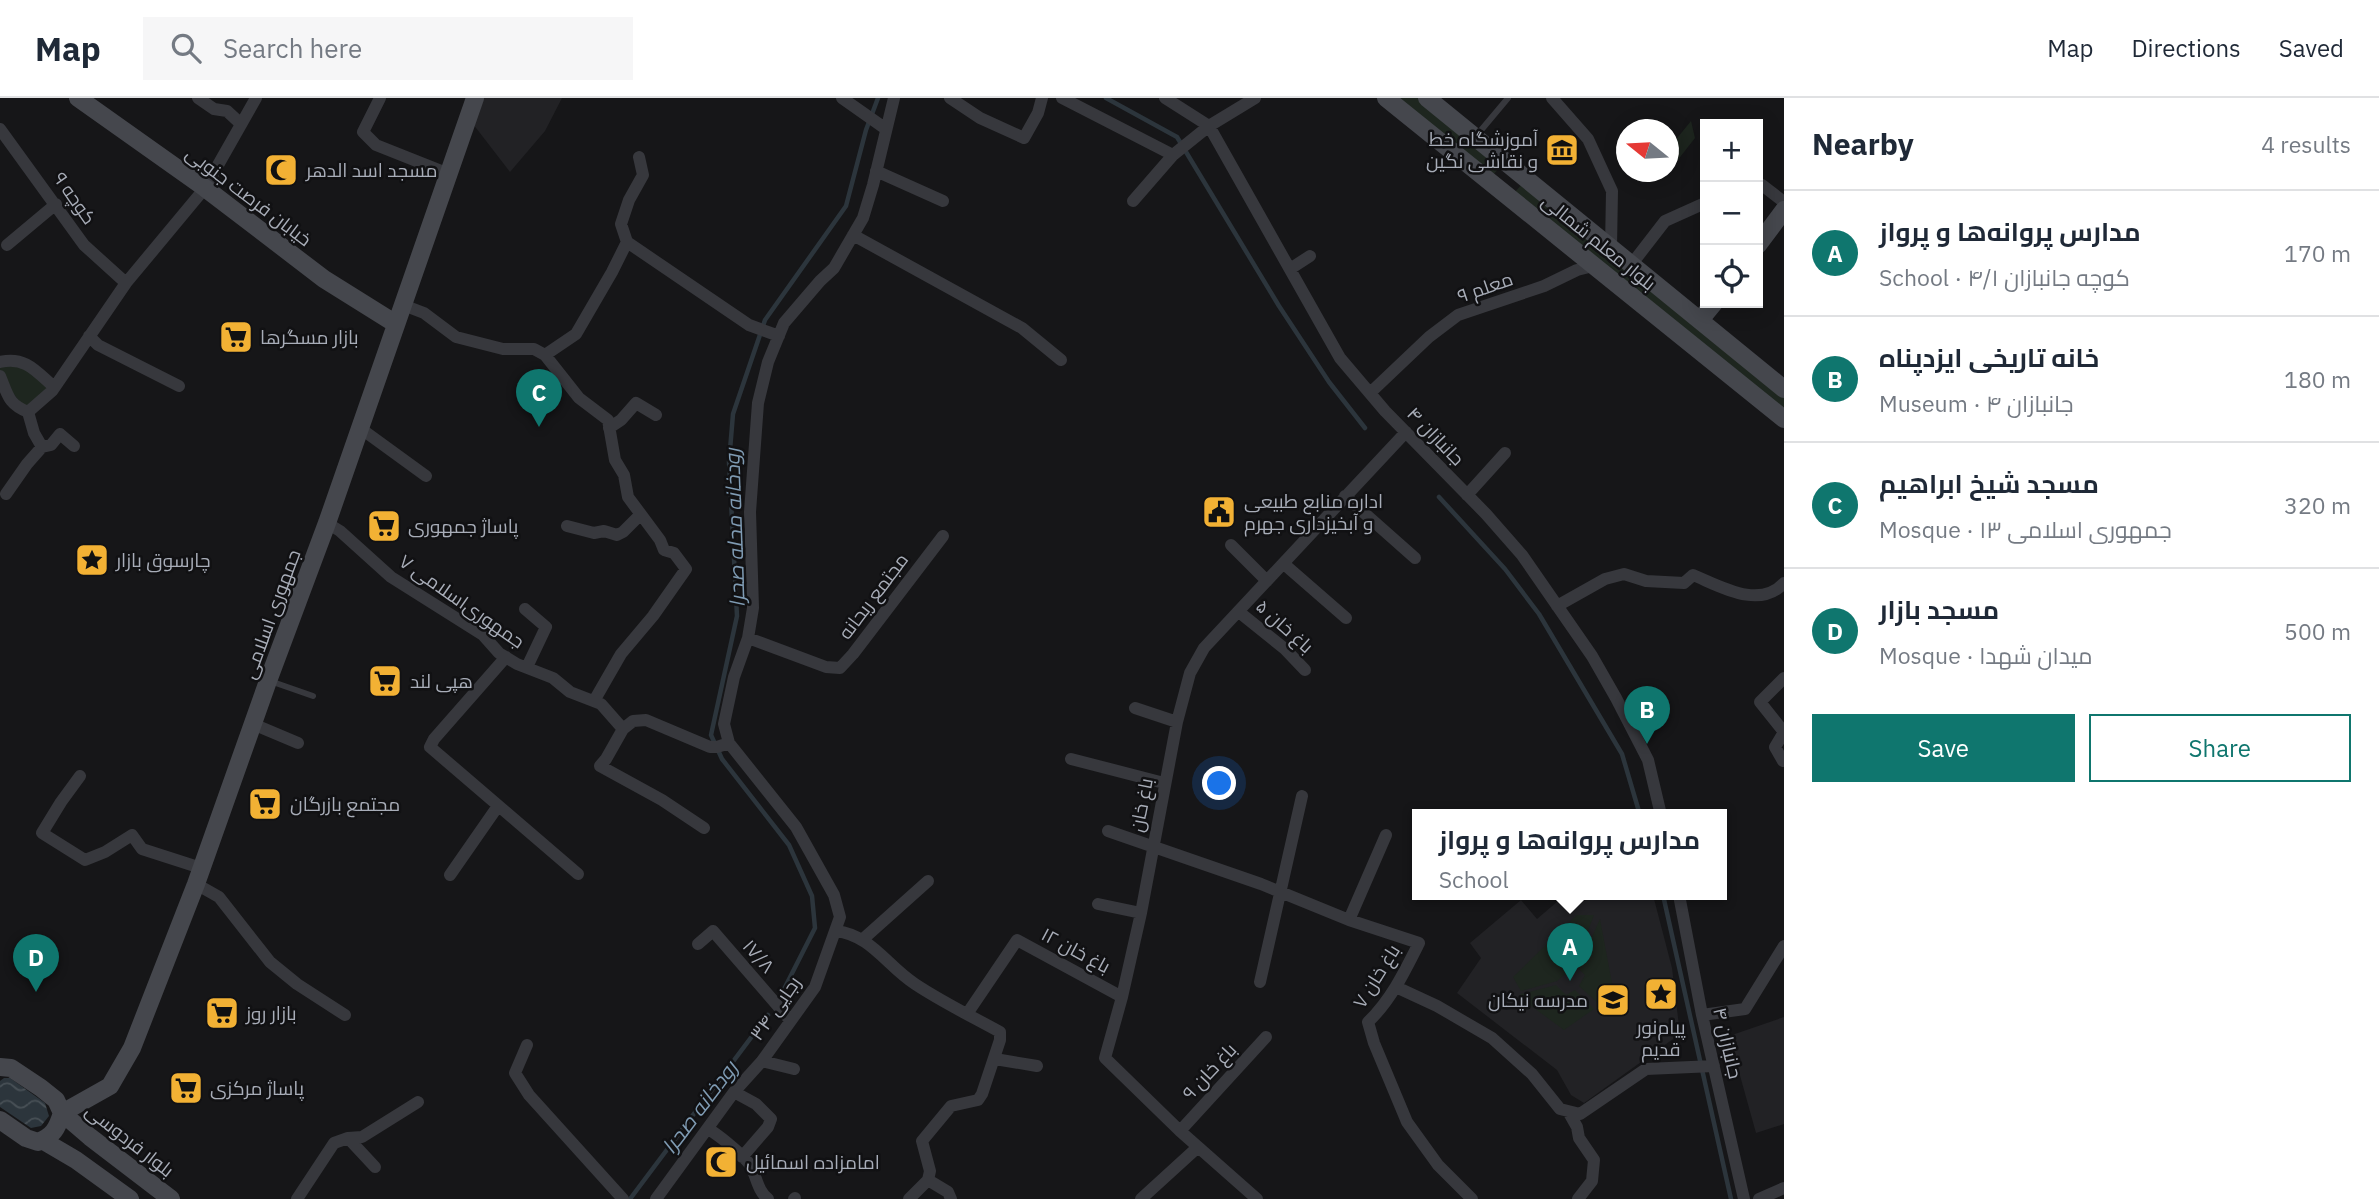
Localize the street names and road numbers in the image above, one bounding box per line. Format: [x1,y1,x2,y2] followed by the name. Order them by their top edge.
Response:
[181,141,317,251] street label: خیابان فرصت جنوبی
[48,167,102,230] street label: کوچه ۹
[1536,189,1661,297] street label: بلوار معلم شمالی
[1454,266,1517,310] street label: معلم ۹
[1402,402,1470,470] street label: جانبازان ۴
[236,546,306,682] street label: جمهوری اسلامی
[833,548,915,645] street label: مجتمع ریحانه
[395,549,529,653] street label: جمهوری‌اسلامی ۷
[1250,594,1319,660] street label: باغ خان ۵
[1124,776,1160,834] street label: باغ خان
[1036,922,1115,980] street label: باغ خان ۱۲
[738,934,780,978] street label: ۱۷/۸
[1347,940,1407,1013] street label: باغ خان ۷
[744,971,806,1045] street label: رجایی ۳۴
[1708,1005,1748,1081] street label: جانبازان ۴
[1177,1038,1243,1106] street label: باغ خان ۹
[81,1098,179,1182] street label: بلوار فردوسی

